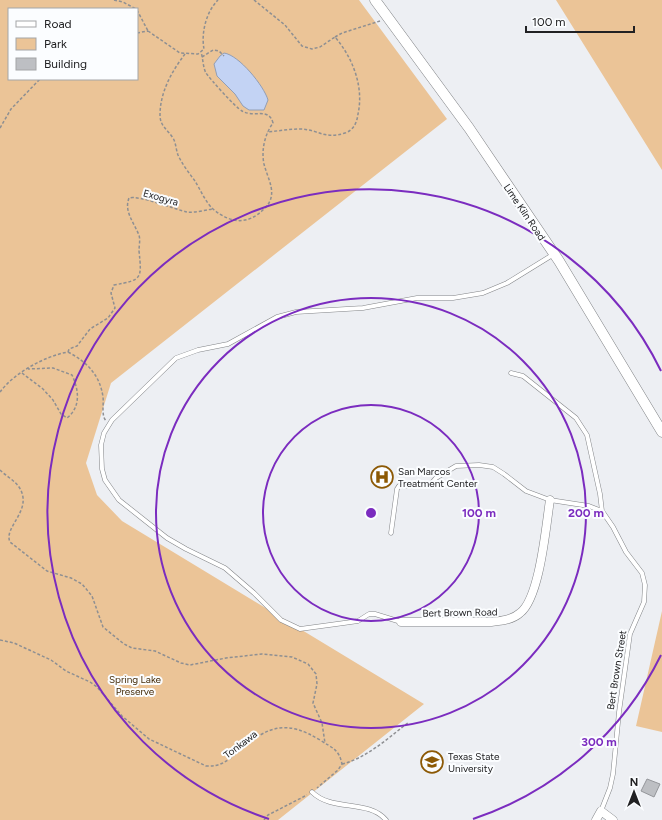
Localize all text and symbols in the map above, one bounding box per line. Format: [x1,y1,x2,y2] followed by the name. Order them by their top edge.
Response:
[8,8,138,80] legend
[526,8,634,34] scale bar
[532,15,566,29] text: 100 m
[44,17,72,31] text: Road
[44,37,67,51] text: Park
[44,57,87,71] text: Building
[501,181,548,243] street label: Lime Kiln Road
[142,186,180,209] street label: Exogyra
[369,464,395,490] hospital icon: San Marcos Treatment Center
[398,465,478,490] place label: San Marcos Treatment Center
[364,506,378,520] centre of rings
[462,506,496,520] text: 100 m
[568,506,604,520] text: 200 m
[422,605,498,620] street label: Bert Brown Road
[604,629,629,711] street label: Bert Brown Street
[109,673,162,698] park label: Spring Lake Preserve
[221,728,260,761] street label: Tonkawa
[581,735,617,749] text: 300 m
[419,749,445,775] school or university icon: Texas State University
[448,750,500,775] place label: Texas State University
[614,772,654,812] north arrow
[630,776,638,789] text: N

